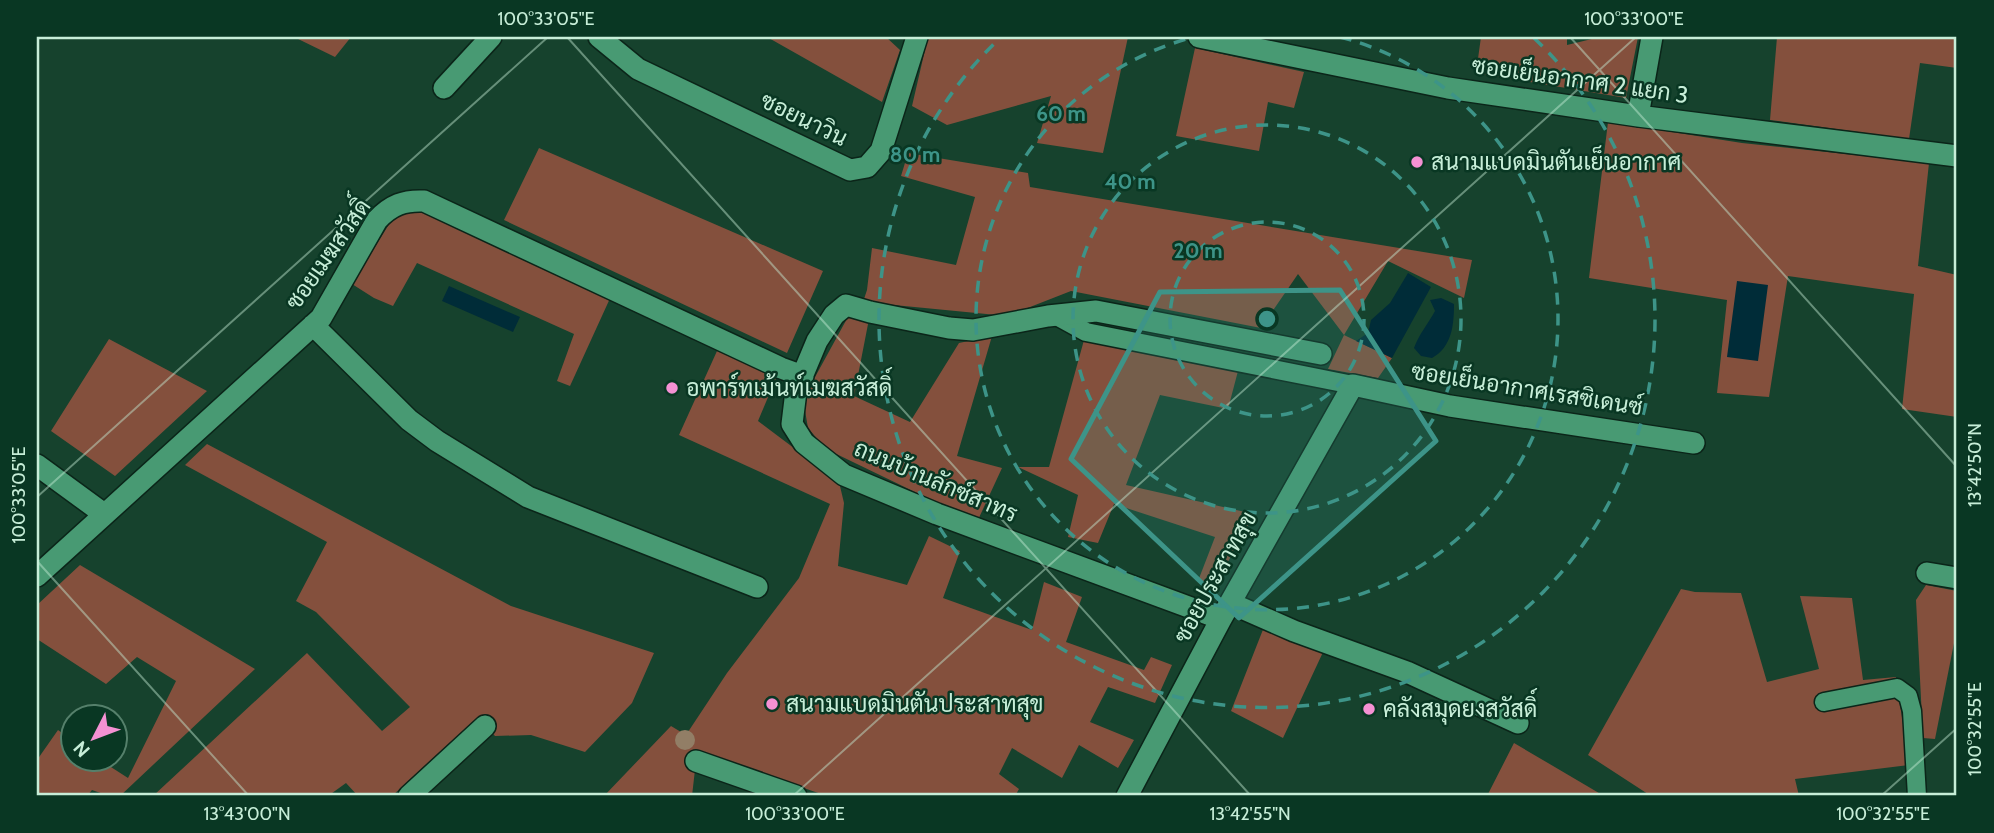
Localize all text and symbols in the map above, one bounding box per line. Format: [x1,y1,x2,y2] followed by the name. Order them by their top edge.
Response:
[498,8,594,30] text: 100°33'05"E
[1584,8,1684,30] text: 100°33'00"E
[1470,48,1691,109] street label: ซอยเย็นอากาศ 2 แยก 3
[756,86,852,152] street label: ซอยนาวิน
[1036,101,1086,126] text: 60 m
[890,142,940,167] text: 80 m
[1431,145,1681,176] place label: สนามแบดมินตันเย็นอากาศ
[1409,154,1425,170] marker: สนามแบดมินตันเย็นอากาศ
[1105,169,1155,194] text: 40 m
[273,189,376,315] street label: ซอยเมฆสวัสดิ์
[1174,238,1222,263] text: 20 m
[1255,307,1279,331] centre of rings
[1409,354,1645,421] street label: ซอยเย็นอากาศเรสซิเดนซ์
[686,366,892,402] place label: อพาร์ทเม้นท์เมฆสวัสดิ์
[664,380,680,396] marker: อพาร์ทเม้นท์เมฆสวัสดิ์
[1964,423,1986,507] text: 13°42'50"N
[850,432,1023,528] street label: ถนนบ้านลักซ์สาทร
[8,447,30,543] text: 100°33'05"E
[1167,506,1264,649] street label: ซอยประสาทสุข
[1964,682,1986,776] text: 100°32'55"E
[1383,687,1537,725] place label: คลังสมุดยงสวัสดิ์
[786,690,1044,720] place label: สนามแบดมินตันประสาทสุข
[764,696,780,712] marker: สนามแบดมินตันประสาทสุข
[1361,701,1377,717] marker: คลังสมุดยงสวัสดิ์
[60,704,130,774] north arrow
[69,736,95,762] text: N
[203,803,291,825] text: 13°43'00"N
[745,803,845,825] text: 100°33'00"E
[1209,803,1291,825] text: 13°42'55"N
[1836,803,1930,825] text: 100°32'55"E

